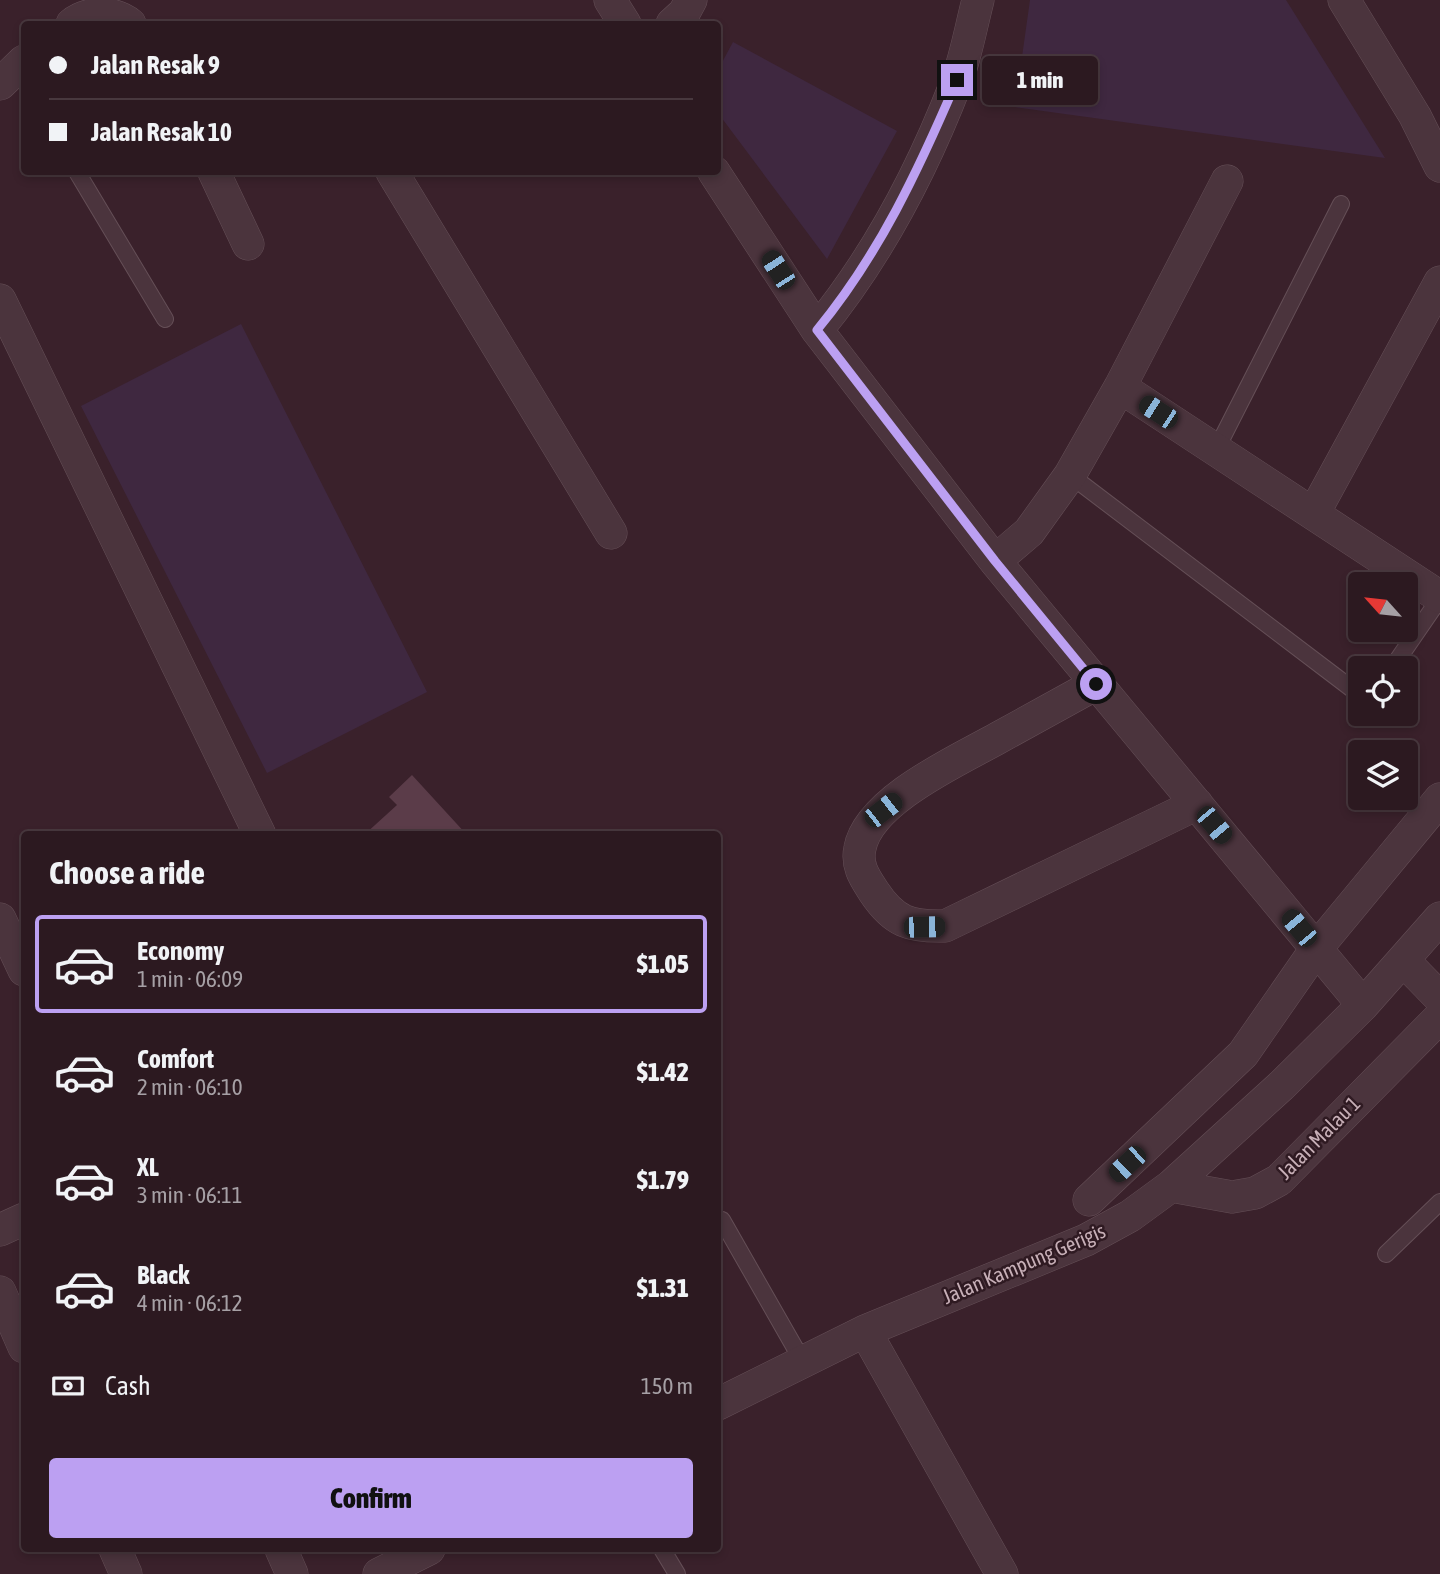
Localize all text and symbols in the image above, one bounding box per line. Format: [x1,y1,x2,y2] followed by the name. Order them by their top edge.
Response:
[91,50,220,80] text: Jalan Resak 9
[982,56,1097,104] callout: 1 min
[941,64,973,96] route end
[1017,67,1063,93] text: 1 min
[91,117,232,147] text: Jalan Resak 10
[758,247,799,293] car
[1135,392,1182,432] car
[1348,572,1418,642] north arrow
[1348,572,1418,810] map controls
[1348,656,1418,726] button: locate
[1080,668,1112,700] route start
[1348,740,1418,810] button: layers
[860,789,907,831] car
[1193,802,1236,848] car
[49,854,205,891] text: Choose a ride
[1278,905,1321,951] car
[903,916,946,938] car
[53,933,116,996] icon: car
[137,936,224,966] text: Economy
[637,949,689,979] text: $1.05
[137,966,243,992] text: 1 min · 06:09
[53,1041,116,1104] icon: car
[137,1044,214,1074] text: Comfort
[637,1057,689,1087] text: $1.42
[137,1074,243,1100] text: 2 min · 06:10
[1272,1091,1365,1184] street label: Jalan Malau 1
[1105,1142,1150,1186] car
[53,1149,116,1212] icon: car
[137,1152,159,1182] text: XL
[637,1165,689,1195] text: $1.79
[137,1182,243,1208] text: 3 min · 06:11
[938,1218,1109,1308] street label: Jalan Kampung Gerigis
[53,1257,116,1320] icon: car
[137,1260,189,1290] text: Black
[637,1273,689,1303] text: $1.31
[137,1290,243,1316] text: 4 min · 06:12
[49,1367,87,1405] icon: cash
[105,1371,151,1401] text: Cash
[641,1373,693,1399] text: 150 m
[49,1458,693,1538] button: Confirm

